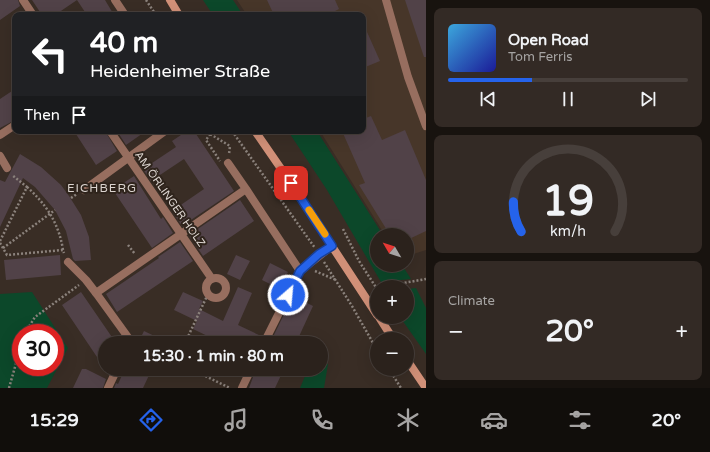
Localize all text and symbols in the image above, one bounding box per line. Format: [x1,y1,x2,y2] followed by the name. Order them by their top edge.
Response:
[90,26,158,60] text: 40 m
[24,28,76,80] icon: left
[508,31,589,49] text: Open Road
[508,49,572,65] text: Tom Ferris
[90,60,270,82] text: Heidenheimer Straße
[477,88,499,110] icon: previous
[557,88,579,110] icon: pause
[637,88,659,110] icon: next
[68,104,90,126] icon: arrive
[24,106,60,124] text: Then
[132,149,208,249] street label: AM ÖRLINGER HOLZ
[274,166,308,200] pin
[280,172,302,194] icon: arrive
[542,177,594,227] text: 19
[67,181,137,195] district label: EICHBERG
[550,223,586,240] text: km/h
[370,228,414,272] north arrow
[370,228,414,376] map controls
[267,274,309,316] position arrow
[370,280,414,324] button: +
[448,293,495,309] text: Climate
[545,313,594,350] text: 20°
[448,319,464,345] text: −
[676,319,688,345] text: +
[12,324,64,376] speed limit sign: 30
[370,332,414,376] button: −
[142,347,284,365] text: 15:30 · 1 min · 80 m
[137,406,165,434] icon: directions
[222,406,250,434] icon: music
[308,406,336,434] icon: phone
[394,406,422,434] icon: climate
[480,406,508,434] icon: car
[566,406,594,434] icon: filters
[29,409,79,431] text: 15:29
[652,409,681,431] text: 20°

